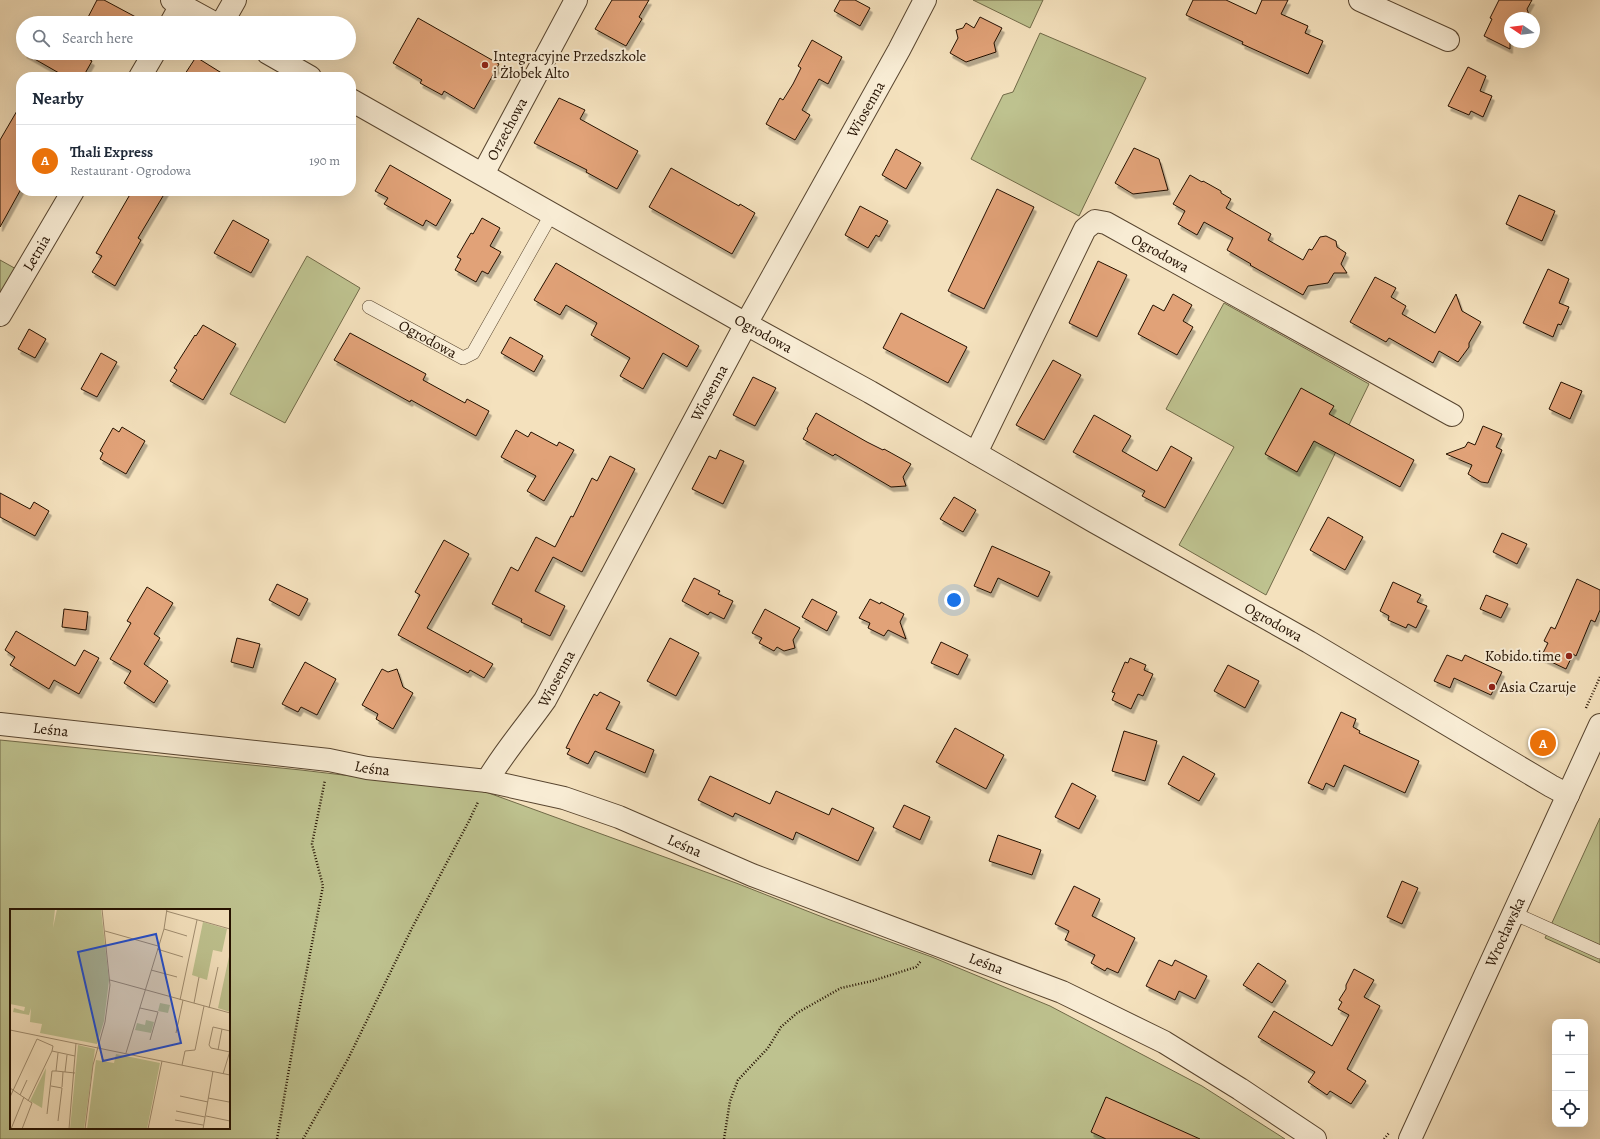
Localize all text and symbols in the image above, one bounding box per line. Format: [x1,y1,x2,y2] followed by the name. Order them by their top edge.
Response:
[1504,12,1540,48] north arrow
[16,16,356,60] search box
[30,27,52,49] icon: search
[62,28,133,48] text: Search here
[493,46,647,83] place label: Integracyjne Przedszkole i Żłobek Alto
[480,60,490,70] marker: Integracyjne Przedszkole i Żłobek Alto
[842,78,890,142] street label: Wiosenna
[32,87,83,110] text: Nearby
[482,94,532,164] street label: Orzechowa
[70,142,153,162] text: Thali Express
[41,152,49,169] text: A
[309,152,340,169] text: 190 m
[70,162,191,179] text: Restaurant · Ogrodowa
[1127,229,1193,277] street label: Ogrodowa
[18,231,55,275] street label: Letnia
[731,309,796,358] street label: Ogrodowa
[395,315,461,363] street label: Ogrodowa
[685,361,732,425] street label: Wiosenna
[944,590,964,610] your location
[1241,598,1306,646] street label: Ogrodowa
[1485,646,1561,666] place label: Kobido.time
[533,647,580,711] street label: Wiosenna
[1564,651,1574,661] marker: Kobido.time
[1499,677,1577,697] place label: Asia Czaruje
[1487,682,1497,692] marker: Asia Czaruje
[32,718,69,741] street label: Leśna
[1530,728,1556,758] pin: A
[353,756,391,780] street label: Leśna
[664,829,705,862] street label: Leśna
[1480,894,1530,971] street label: Wrocławska
[10,909,230,1129] inset map
[966,948,1006,979] street label: Leśna
[1552,1019,1588,1127] map controls
[1552,1019,1588,1055] button: +
[1552,1055,1588,1091] button: −
[1552,1091,1588,1127] button: locate

